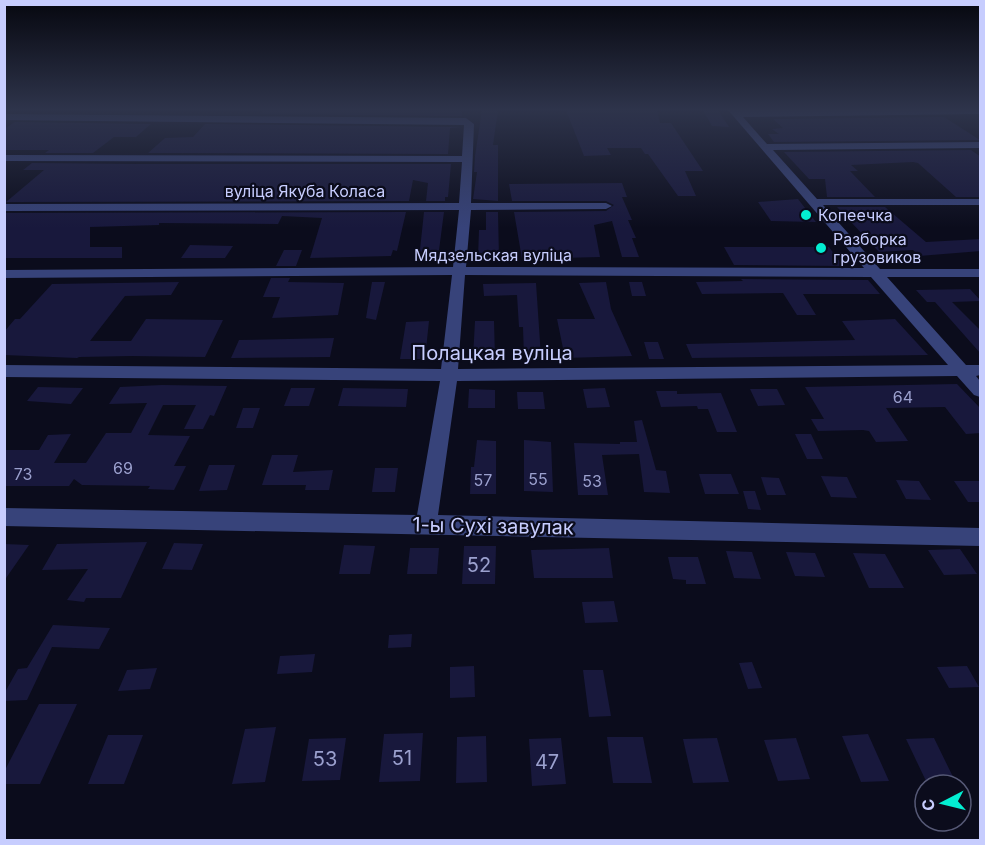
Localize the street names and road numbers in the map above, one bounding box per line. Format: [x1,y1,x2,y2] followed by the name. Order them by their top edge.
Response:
[225,181,385,201] street label: вуліца Якуба Коласа
[414,245,572,265] street label: Мядзельская вуліца
[411,341,573,365] street label: Полацкая вуліца
[412,513,574,539] street label: 1-ы Сухі завулак

